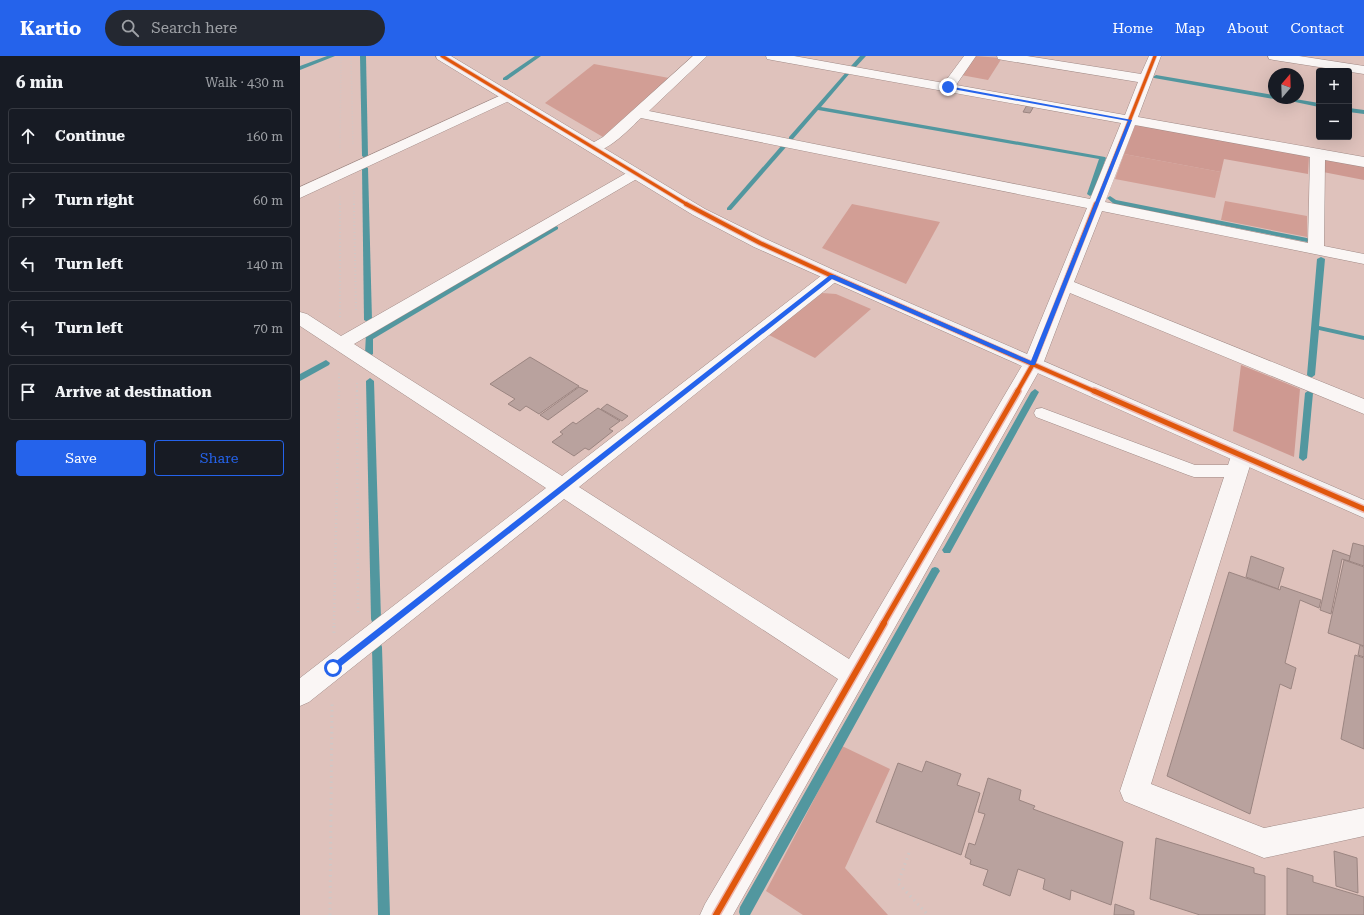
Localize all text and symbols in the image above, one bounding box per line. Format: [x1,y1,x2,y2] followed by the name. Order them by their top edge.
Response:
[105,10,385,46] search box
[20,17,81,40] text: Kartio
[119,17,141,39] icon: search
[151,19,237,37] text: Search here
[1112,20,1153,36] text: Home
[1175,20,1205,36] text: Map
[1227,20,1269,36] text: About
[1291,20,1344,36] text: Contact
[1268,68,1304,104] north arrow
[1316,68,1352,140] map controls
[1316,68,1352,104] button: +
[16,72,63,92] text: 6 min
[205,75,284,90] text: Walk · 430 m
[939,78,957,96] route end
[1316,104,1352,140] button: −
[17,125,39,147] icon: ahead
[55,127,125,145] text: Continue
[246,129,283,144] text: 160 m
[17,189,39,211] icon: right
[55,191,134,209] text: Turn right
[253,193,283,208] text: 60 m
[17,253,39,275] icon: left
[55,255,123,273] text: Turn left
[246,257,283,272] text: 140 m
[17,317,39,339] icon: left
[55,319,123,337] text: Turn left
[253,321,283,336] text: 70 m
[17,381,39,403] icon: arrive
[55,383,211,401] text: Arrive at destination
[16,440,146,476] button: Save
[154,440,284,476] button: Share
[324,659,342,677] route start

